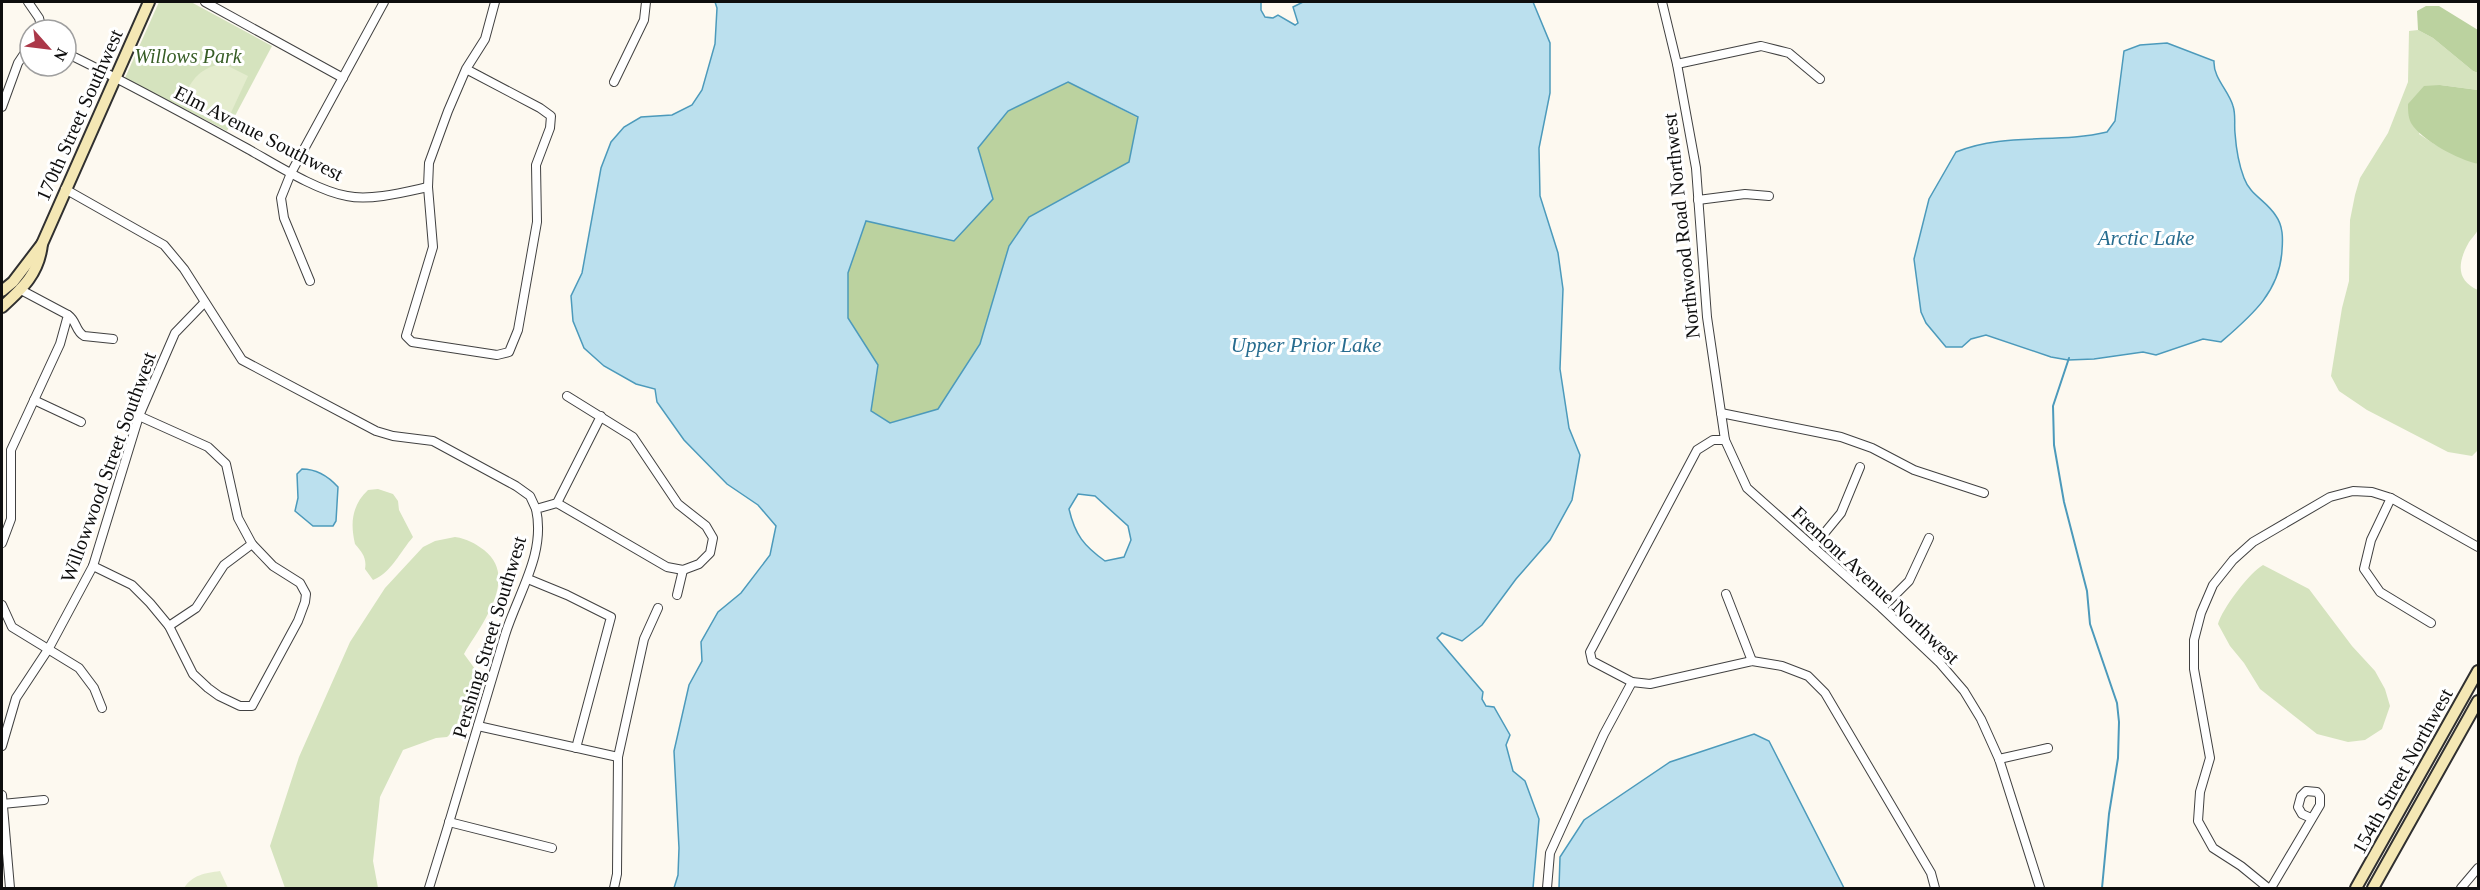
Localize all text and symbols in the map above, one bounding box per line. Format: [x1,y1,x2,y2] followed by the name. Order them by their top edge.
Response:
[18,18,78,78] north arrow
[31,25,127,204] street label: 170th Street Southwest
[134,45,243,67] park label: Willows Park
[50,46,71,64] text: N
[171,81,347,185] street label: Elm Avenue Southwest
[1658,112,1704,340] street label: Northwood Road Northwest
[2096,226,2194,250] water label: Arctic Lake
[1231,333,1381,357] water label: Upper Prior Lake
[56,348,160,585] street label: Willowwood Street Southwest
[1788,502,1965,669] street label: Fremont Avenue Northwest
[448,533,531,741] street label: Pershing Street Southwest
[2347,684,2457,857] street label: 154th Street Northwest

